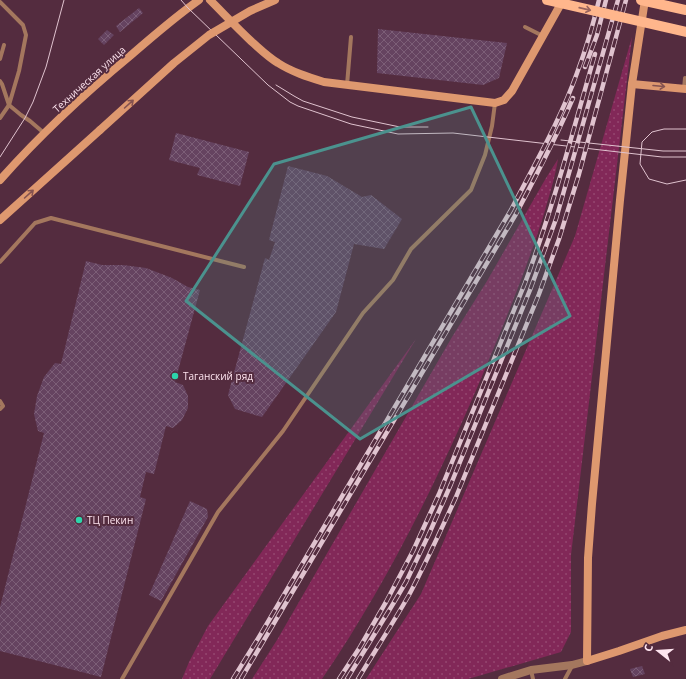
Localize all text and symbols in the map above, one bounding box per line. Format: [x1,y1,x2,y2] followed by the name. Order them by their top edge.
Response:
[578,5,591,13] one-way arrow
[50,43,128,115] street label: Техническая улица
[652,83,665,90] one-way arrow
[124,99,134,108] one-way arrow
[24,190,34,199] one-way arrow
[183,369,253,383] place label: Таганский ряд
[170,371,180,381] marker: Таганский ряд
[87,513,133,527] place label: ТЦ Пекин
[74,515,84,525] marker: ТЦ Пекин
[638,631,678,671] north arrow
[640,642,656,653] text: С

